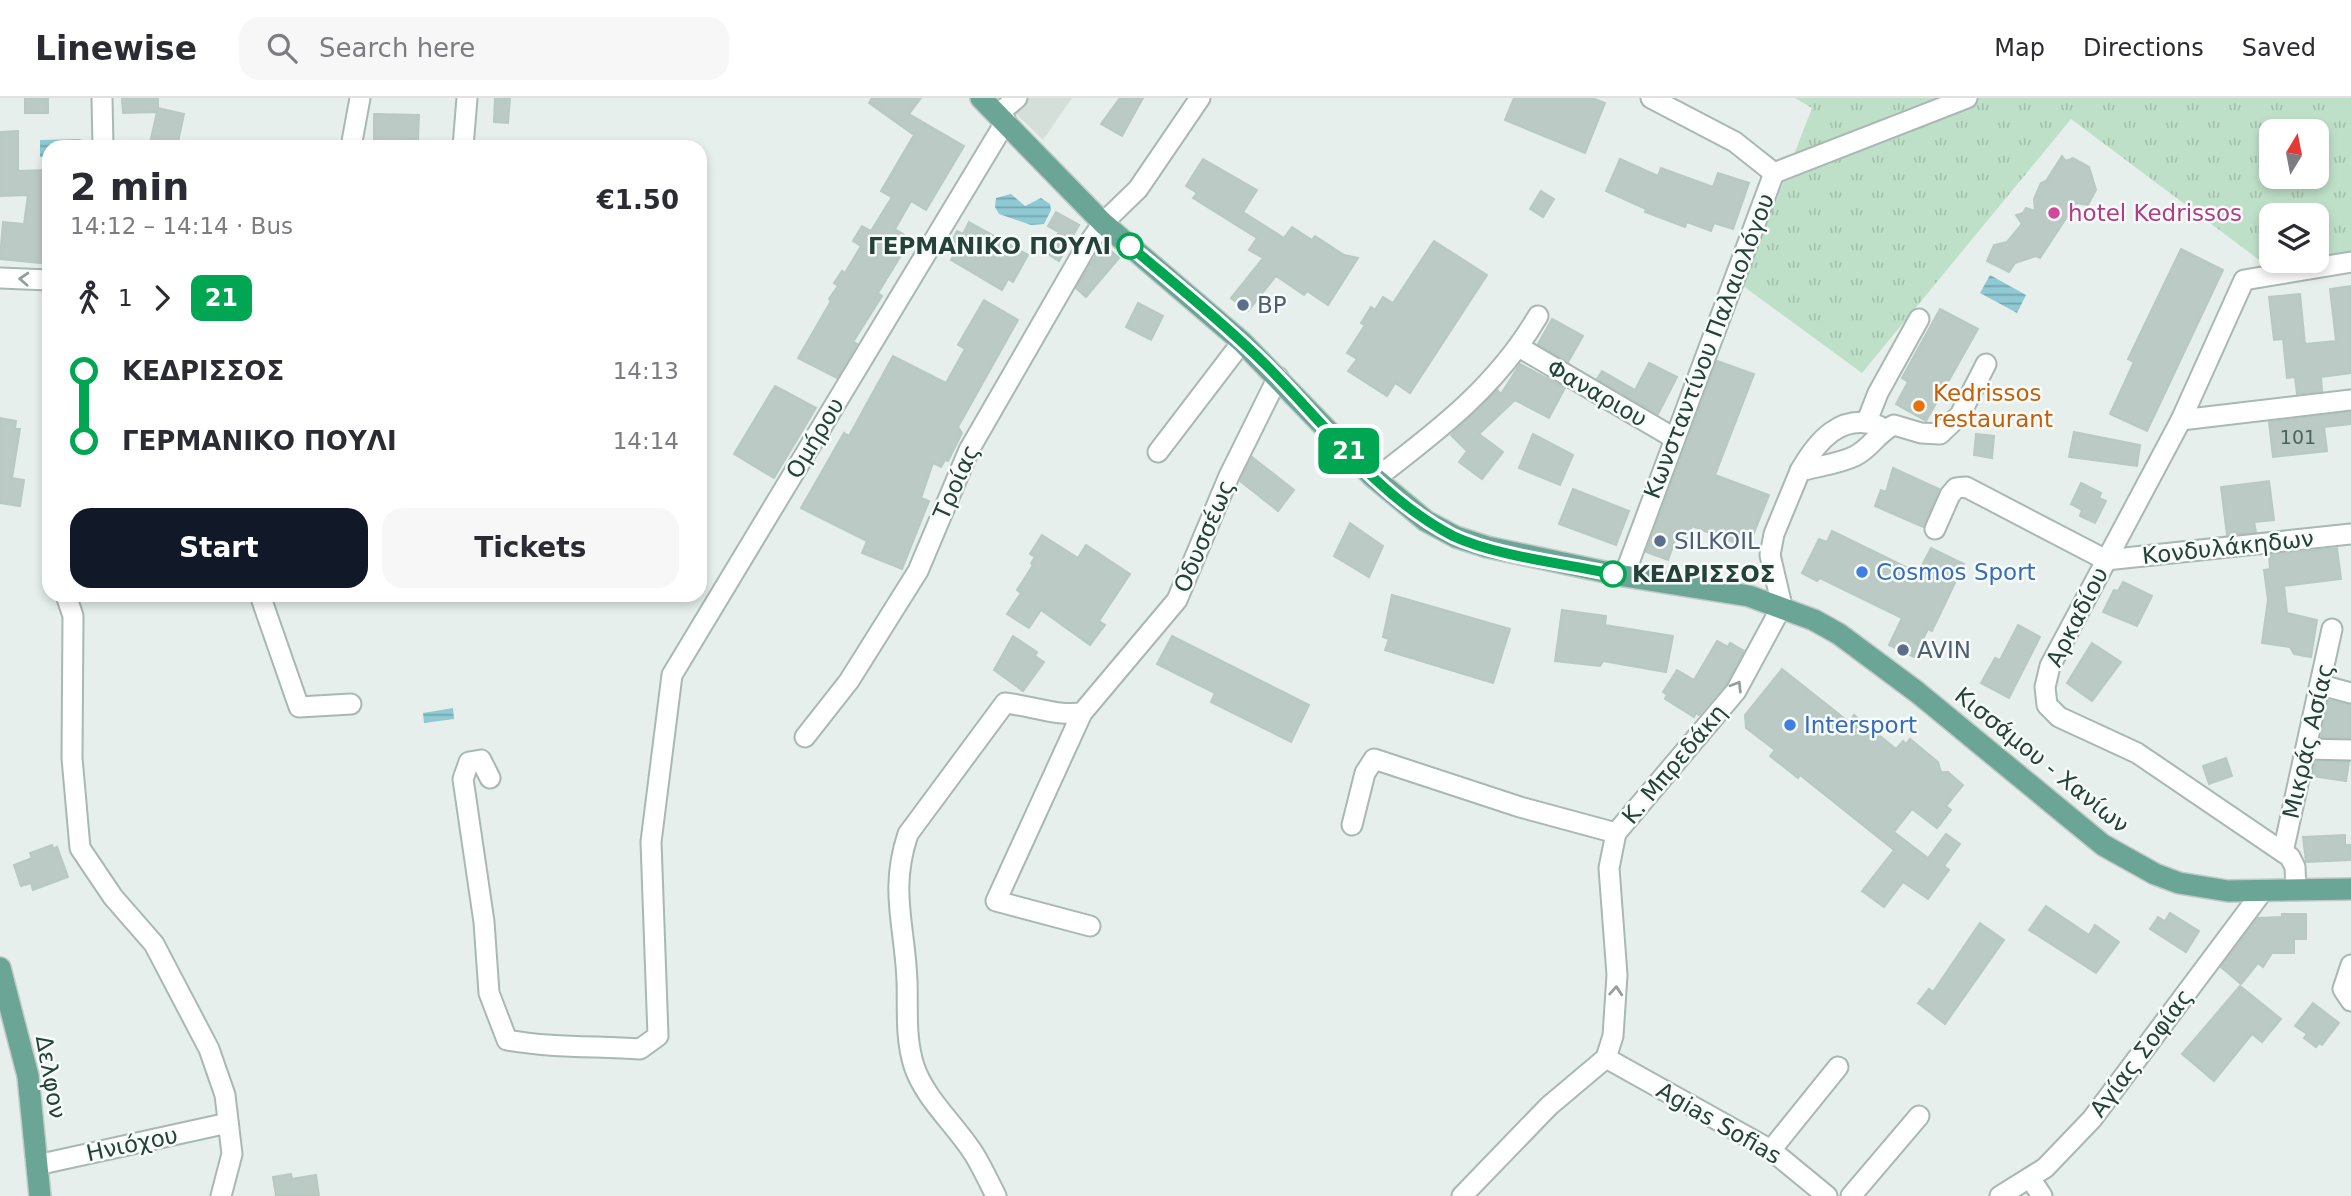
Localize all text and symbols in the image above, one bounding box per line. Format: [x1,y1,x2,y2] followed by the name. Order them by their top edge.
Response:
[239,17,729,80] search box
[35,29,197,68] text: Linewise
[263,29,301,67] icon: search
[319,33,475,63] text: Search here
[1994,34,2045,62] text: Map
[2083,34,2204,62] text: Directions
[2242,34,2316,62] text: Saved
[2259,119,2329,189] north arrow
[2259,119,2329,273] map controls
[70,165,189,209] text: 2 min
[597,185,679,215] text: €1.50
[1639,190,1779,502] street label: Κωνσταντίνου Παλαιολόγου
[2068,200,2242,226] place label: hotel Kedrissos
[2259,203,2329,273] button: layers
[2046,205,2062,221] marker: hotel Kedrissos
[70,213,293,239] text: 14:12 – 14:14 · Bus
[868,233,1111,259] place label: ΓΕΡΜΑΝΙΚΟ ΠΟΥΛΙ
[1117,233,1143,259] marker: ΓΕΡΜΑΝΙΚΟ ΠΟΥΛΙ
[19,272,30,287] one-way arrow
[70,279,108,317] icon: walk
[143,279,181,317] icon: forward
[205,284,238,312] text: 21
[118,285,133,311] text: 1
[1257,292,1287,318] place label: BP
[1235,297,1251,313] marker: BP
[1542,354,1652,432] street label: Φαναριου
[122,356,284,386] text: ΚΕΔΡΙΣΣΟΣ
[613,358,679,384] text: 14:13
[1933,380,2053,432] place label: Kedrissos restaurant
[781,393,849,483] street label: Ομήρου
[1911,398,1927,414] marker: Kedrissos restaurant
[122,426,397,456] text: ΓΕΡΜΑΝΙΚΟ ΠΟΥΛΙ
[2280,426,2316,448] house number: 101
[613,428,679,454] text: 14:14
[1318,428,1380,474] line badge: 21
[1332,437,1366,465] text: 21
[928,441,984,524] street label: Τροίας
[1169,476,1239,596] street label: Οδυσσέως
[70,508,368,588] button: Start
[382,508,679,588] button: Tickets
[2141,525,2315,569] street label: Κονδυλάκηδων
[1674,528,1760,554] place label: SILKOIL
[1652,533,1668,549] marker: SILKOIL
[1876,559,2036,585] place label: Cosmos Sport
[1600,561,1626,587] marker: ΚΕΔΡΙΣΣΟΣ
[1632,561,1775,587] place label: ΚΕΔΡΙΣΣΟΣ
[2041,563,2113,671] street label: Αρκαδίου
[1854,564,1870,580] marker: Cosmos Sport
[1917,637,1971,663] place label: AVIN
[1895,642,1911,658] marker: AVIN
[2278,661,2338,821] street label: Μικράς Ασίας
[1729,681,1742,694] one-way arrow
[1950,682,2134,838] street label: Κισσάμου - Χανίων
[1617,699,1731,829] street label: Κ. Μπρεδάκη
[1804,712,1917,738] place label: Intersport
[1782,717,1798,733] marker: Intersport
[2084,984,2198,1122] street label: Αγίας Σοφίας
[1608,985,1623,996] one-way arrow
[31,1033,71,1121] street label: Δελφον
[1652,1077,1786,1169] street label: Agias Sofias
[84,1122,180,1166] street label: Ηνιόχου

